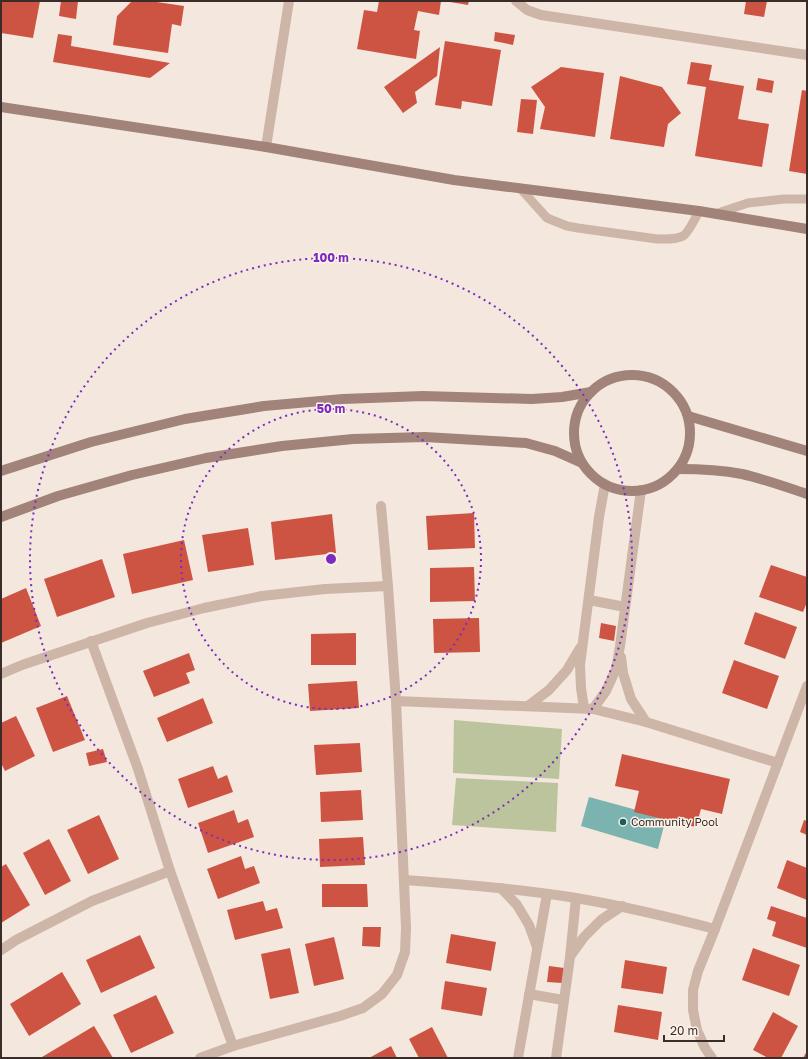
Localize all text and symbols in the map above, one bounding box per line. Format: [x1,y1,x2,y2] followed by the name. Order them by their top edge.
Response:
[313,250,349,265] text: 100 m
[317,401,345,416] text: 50 m
[324,552,338,566] centre of rings
[631,815,719,828] place label: Community Pool
[618,817,628,827] marker: Community Pool
[664,1017,724,1043] scale bar
[670,1023,698,1038] text: 20 m

